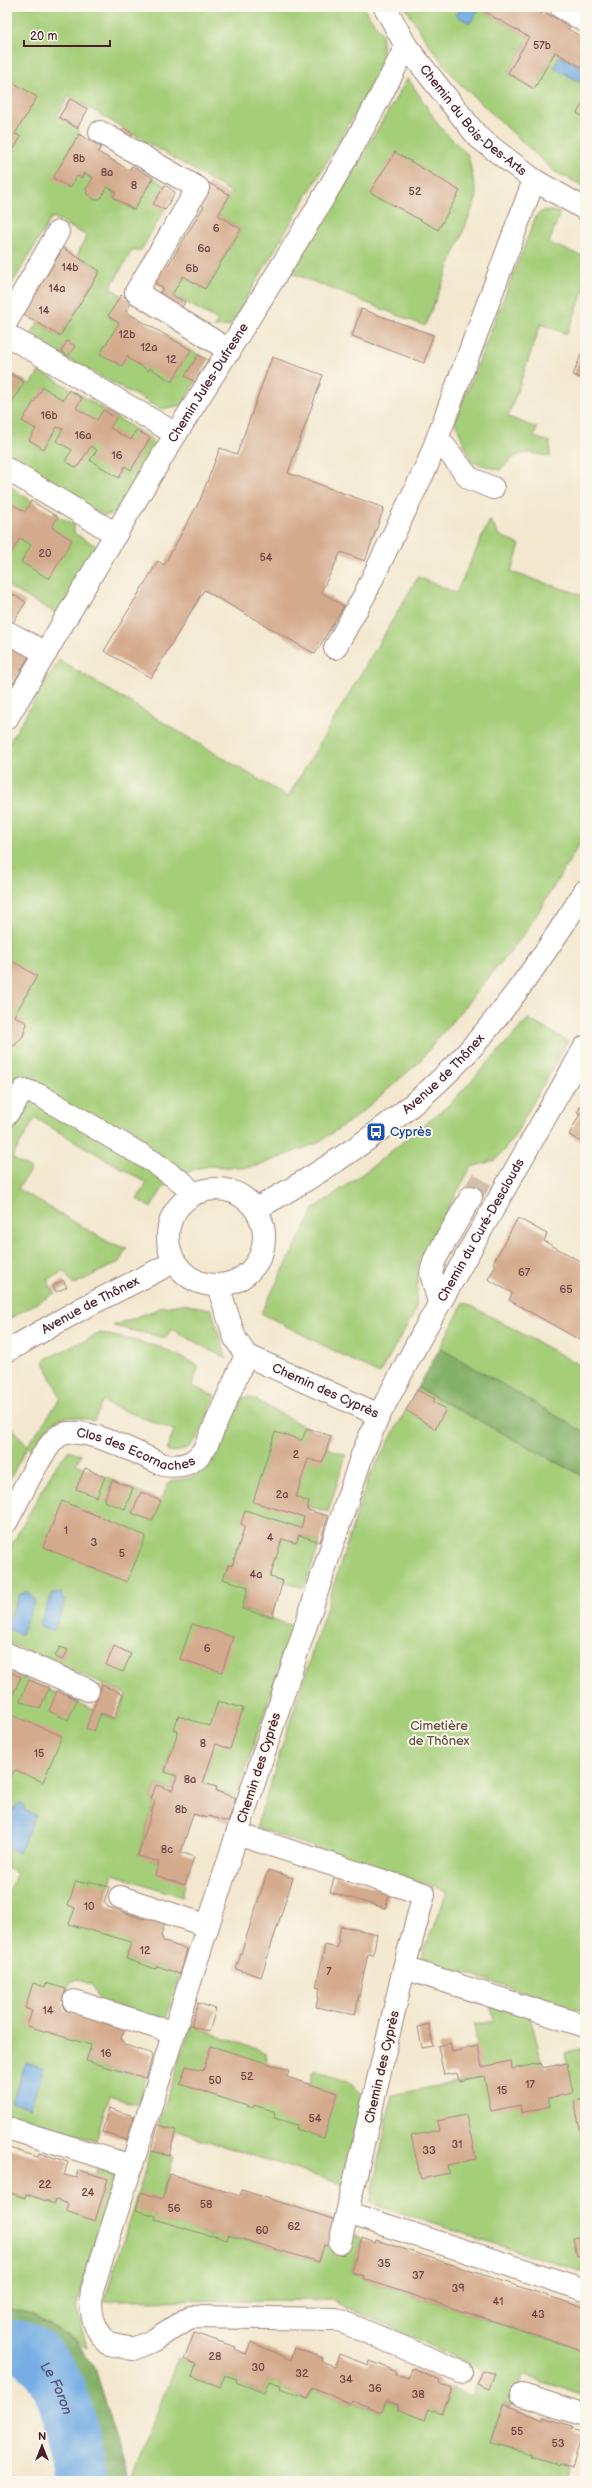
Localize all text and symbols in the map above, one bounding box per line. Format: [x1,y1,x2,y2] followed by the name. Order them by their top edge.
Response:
[24,22,110,48] scale bar
[30,29,57,44] text: 20 m
[533,39,551,52] house number: 57b
[416,62,530,180] street label: Chemin du Bois-Des-Arts
[73,152,85,165] house number: 8b
[101,166,113,179] house number: 8a
[131,179,137,192] house number: 8
[409,185,422,198] house number: 52
[213,222,220,235] house number: 6
[198,242,210,255] house number: 6a
[61,261,79,274] house number: 14b
[186,262,198,275] house number: 6b
[48,282,66,295] house number: 14a
[39,304,50,317] house number: 14
[165,320,252,446] street label: Chemin Jules-Dufresne
[119,328,135,341] house number: 12b
[141,341,157,354] house number: 12a
[166,353,177,366] house number: 12
[40,409,58,422] house number: 16b
[74,429,92,442] house number: 16a
[112,449,123,462] house number: 16
[39,547,52,560] house number: 20
[259,551,273,564] house number: 54
[399,1031,488,1118] street label: Avenue de Thônex
[365,1121,387,1143] bus stop icon: Cyprès
[390,1124,432,1140] place label: Cyprès
[434,1155,528,1305] street label: Chemin du Curé-Desclouds
[518,1266,531,1279] house number: 67
[38,1273,142,1338] street label: Avenue de Thônex
[559,1283,573,1296] house number: 65
[269,1360,382,1422] street label: Chemin des Cyprès
[76,1425,199,1474] street label: Clos des Ecornaches
[293,1448,300,1461] house number: 2
[276,1488,288,1501] house number: 2a
[64,1524,68,1537] house number: 1
[267,1531,274,1544] house number: 4
[91,1536,98,1549] house number: 3
[119,1547,125,1560] house number: 5
[250,1568,262,1581] house number: 4a
[204,1642,211,1655] house number: 6
[234,1710,285,1825] street label: Chemin des Cyprès
[408,1718,470,1749] park label: Cimetière de Thônex
[200,1737,206,1750] house number: 8
[34,1747,44,1760] house number: 15
[184,1773,196,1786] house number: 8a
[175,1803,187,1816] house number: 8b
[161,1843,173,1856] house number: 8c
[84,1900,95,1913] house number: 10
[140,1944,151,1957] house number: 12
[326,1965,332,1978] house number: 7
[43,2004,54,2017] house number: 14
[361,2009,403,2125] street label: Chemin des Cyprès
[101,2047,112,2060] house number: 16
[241,2070,254,2083] house number: 52
[209,2074,222,2087] house number: 50
[525,2078,535,2091] house number: 17
[497,2084,507,2097] house number: 15
[308,2112,322,2125] house number: 54
[451,2138,463,2151] house number: 31
[422,2144,436,2157] house number: 33
[39,2178,52,2191] house number: 22
[81,2186,95,2199] house number: 24
[200,2198,212,2211] house number: 58
[167,2202,181,2215] house number: 56
[287,2220,301,2233] house number: 62
[255,2224,269,2237] house number: 60
[377,2257,391,2270] house number: 35
[412,2269,425,2282] house number: 37
[451,2282,465,2295] house number: 39
[493,2295,503,2308] house number: 41
[531,2308,545,2321] house number: 43
[209,2350,221,2363] house number: 28
[37,2358,76,2417] water label: Le Foron
[251,2361,265,2374] house number: 30
[295,2367,309,2380] house number: 32
[339,2373,353,2386] house number: 34
[368,2382,382,2395] house number: 36
[411,2388,425,2401] house number: 38
[511,2425,523,2438] house number: 55
[22,2426,62,2466] north arrow
[38,2430,46,2443] text: N
[551,2437,565,2450] house number: 53

